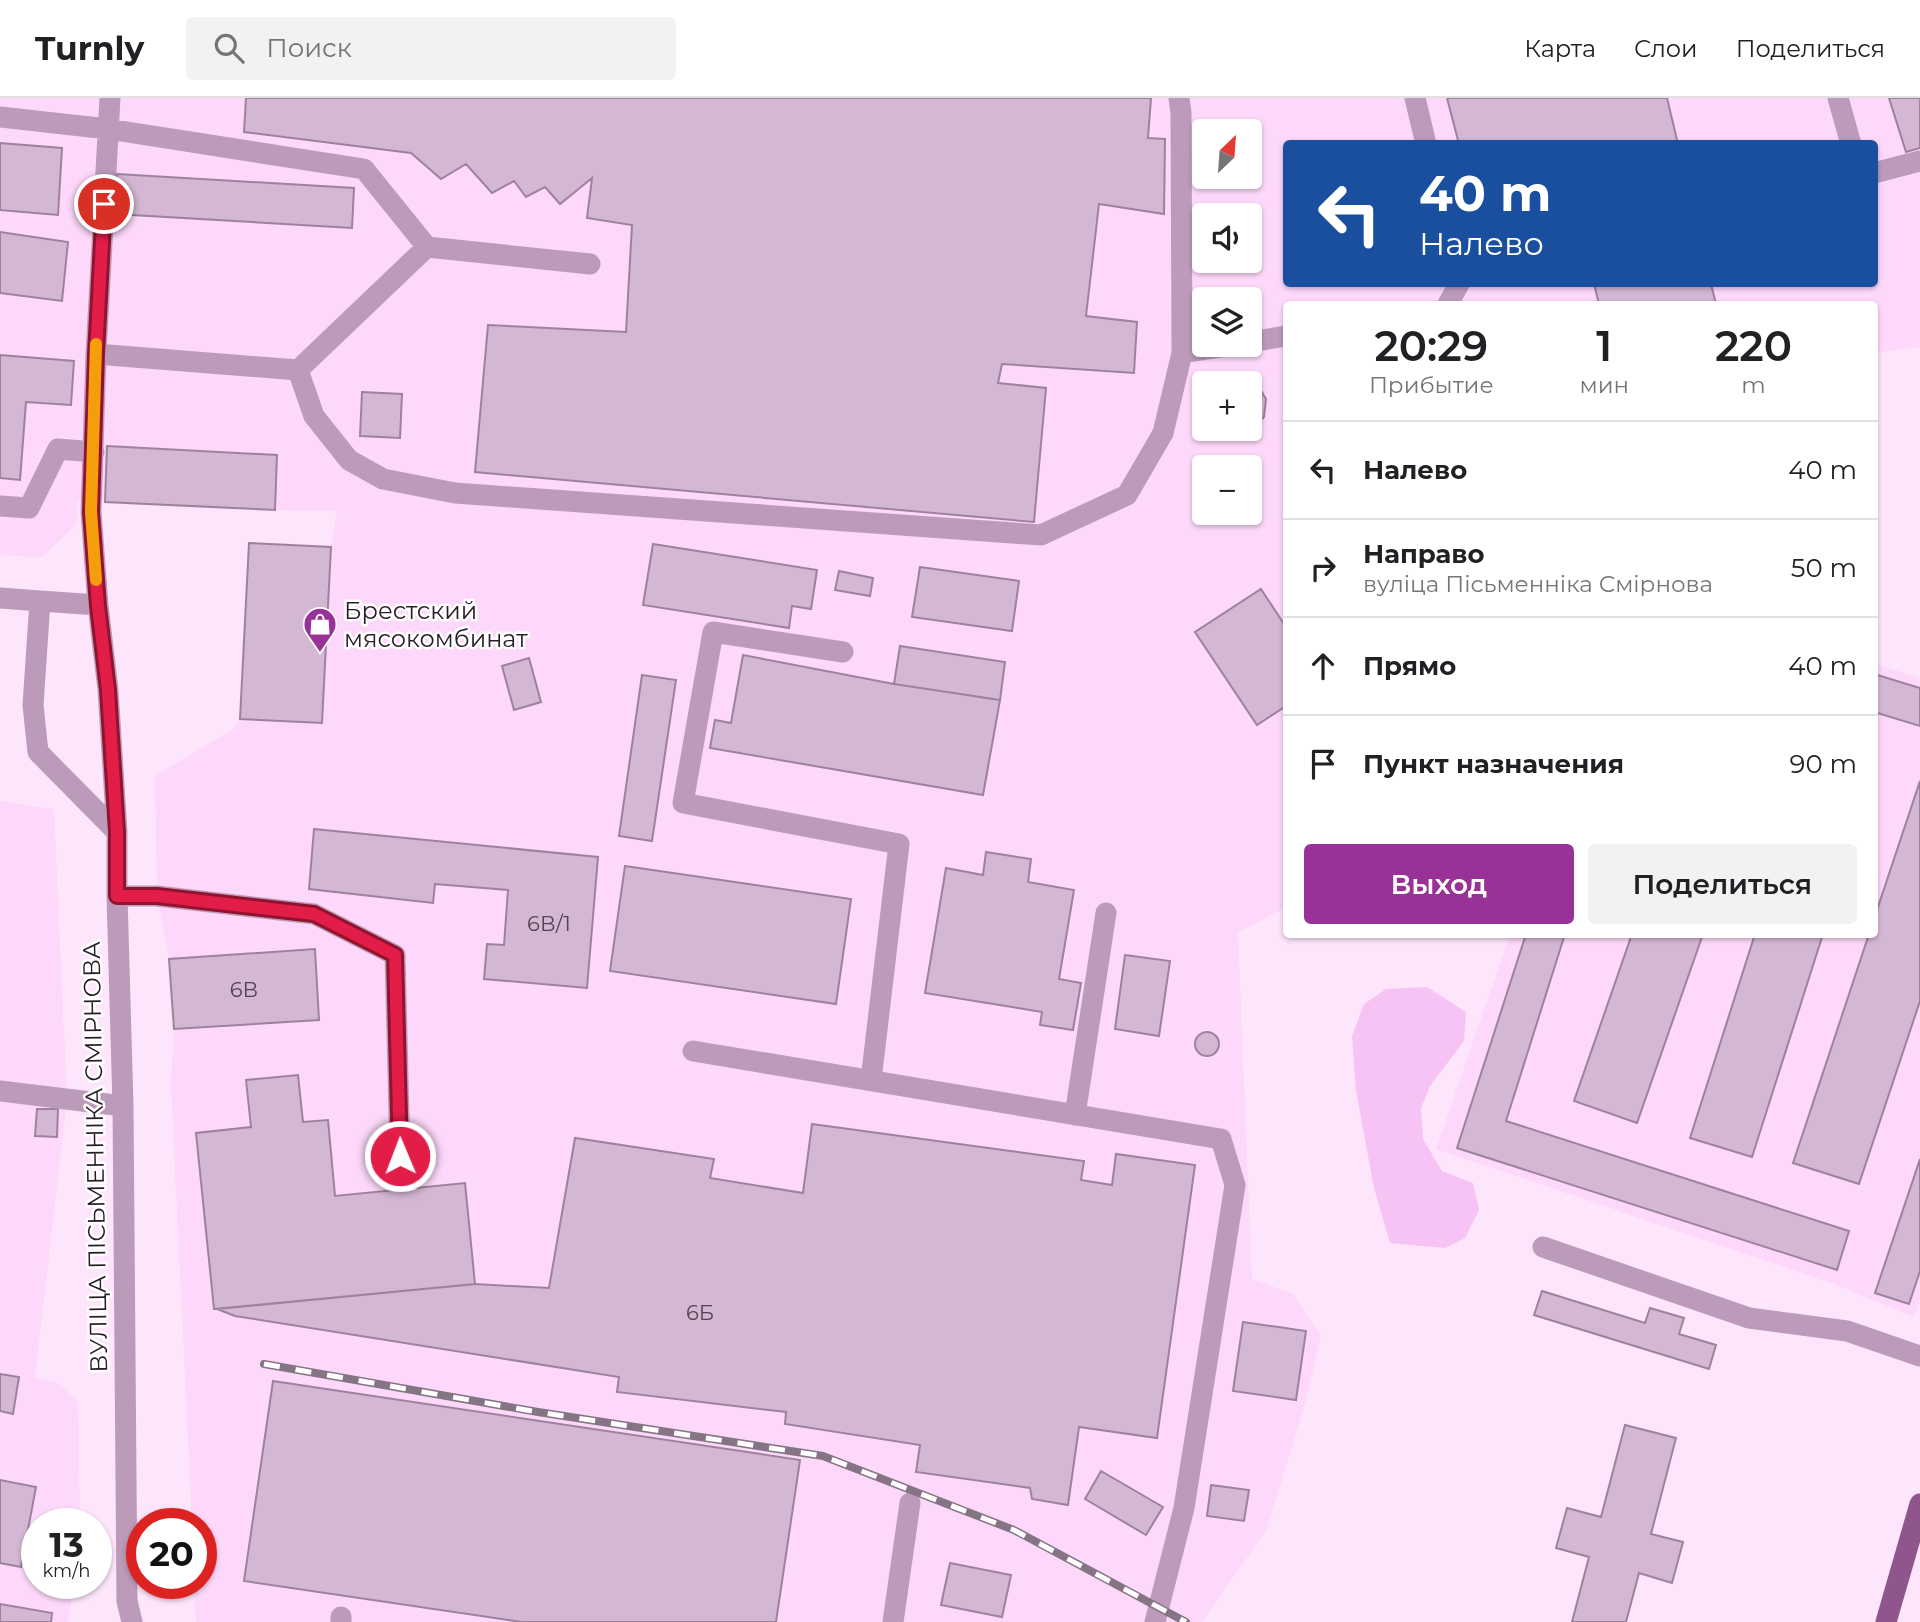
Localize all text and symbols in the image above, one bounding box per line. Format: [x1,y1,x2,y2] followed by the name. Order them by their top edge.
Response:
[186,17,676,80] search box
[35,28,144,68] text: Turnly
[210,29,248,67] icon: search
[266,32,352,64] text: Поиск
[1524,34,1596,63] text: Карта
[1634,34,1698,63] text: Слои
[1736,34,1885,63] text: Поделиться
[1192,119,1262,189] north arrow
[1192,119,1262,525] map controls
[1419,164,1551,223] text: 40 m
[1304,168,1395,259] icon: left
[74,174,134,234] pin
[85,185,123,223] icon: arrive
[1192,203,1262,273] button: sound
[1419,224,1544,263] text: Налево
[1192,287,1262,357] button: layers
[1374,320,1488,372] text: 20:29
[1596,320,1612,372] text: 1
[1715,320,1792,372] text: 220
[1192,371,1262,441] button: +
[1369,371,1494,399] text: Прибытие
[1580,371,1629,399] text: мин
[1741,371,1766,399] text: m
[1304,451,1342,489] icon: left
[1363,454,1467,486] text: Налево
[1788,454,1857,486] text: 40 m
[1192,455,1262,525] button: −
[1363,538,1484,570] text: Направо
[1304,549,1342,587] icon: right
[1791,552,1857,584] text: 50 m
[1363,570,1713,598] text: вуліца Пісьменніка Смірнова
[344,596,528,653] place label: Брестский мясокомбинат
[301,605,339,654] shop icon: Брестский мясокомбинат
[1304,647,1342,685] icon: ahead
[1363,650,1456,682] text: Прямо
[1788,650,1857,682] text: 40 m
[1304,745,1342,783] icon: arrive
[1363,748,1624,780] text: Пункт назначения
[1790,748,1857,780] text: 90 m
[1304,844,1574,924] button: Выход
[1588,844,1857,924] button: Поделиться
[527,911,571,936] house number: 6В/1
[77,941,113,1373] street label: ВУЛІЦА ПІСЬМЕННІКА СМІРНОВА
[230,977,258,1002] house number: 6В
[363,1119,437,1193] position arrow
[686,1300,714,1325] house number: 6Б
[126,1508,217,1599] speed limit sign: 20
[49,1523,84,1566] text: 13
[42,1560,91,1582] text: km/h

